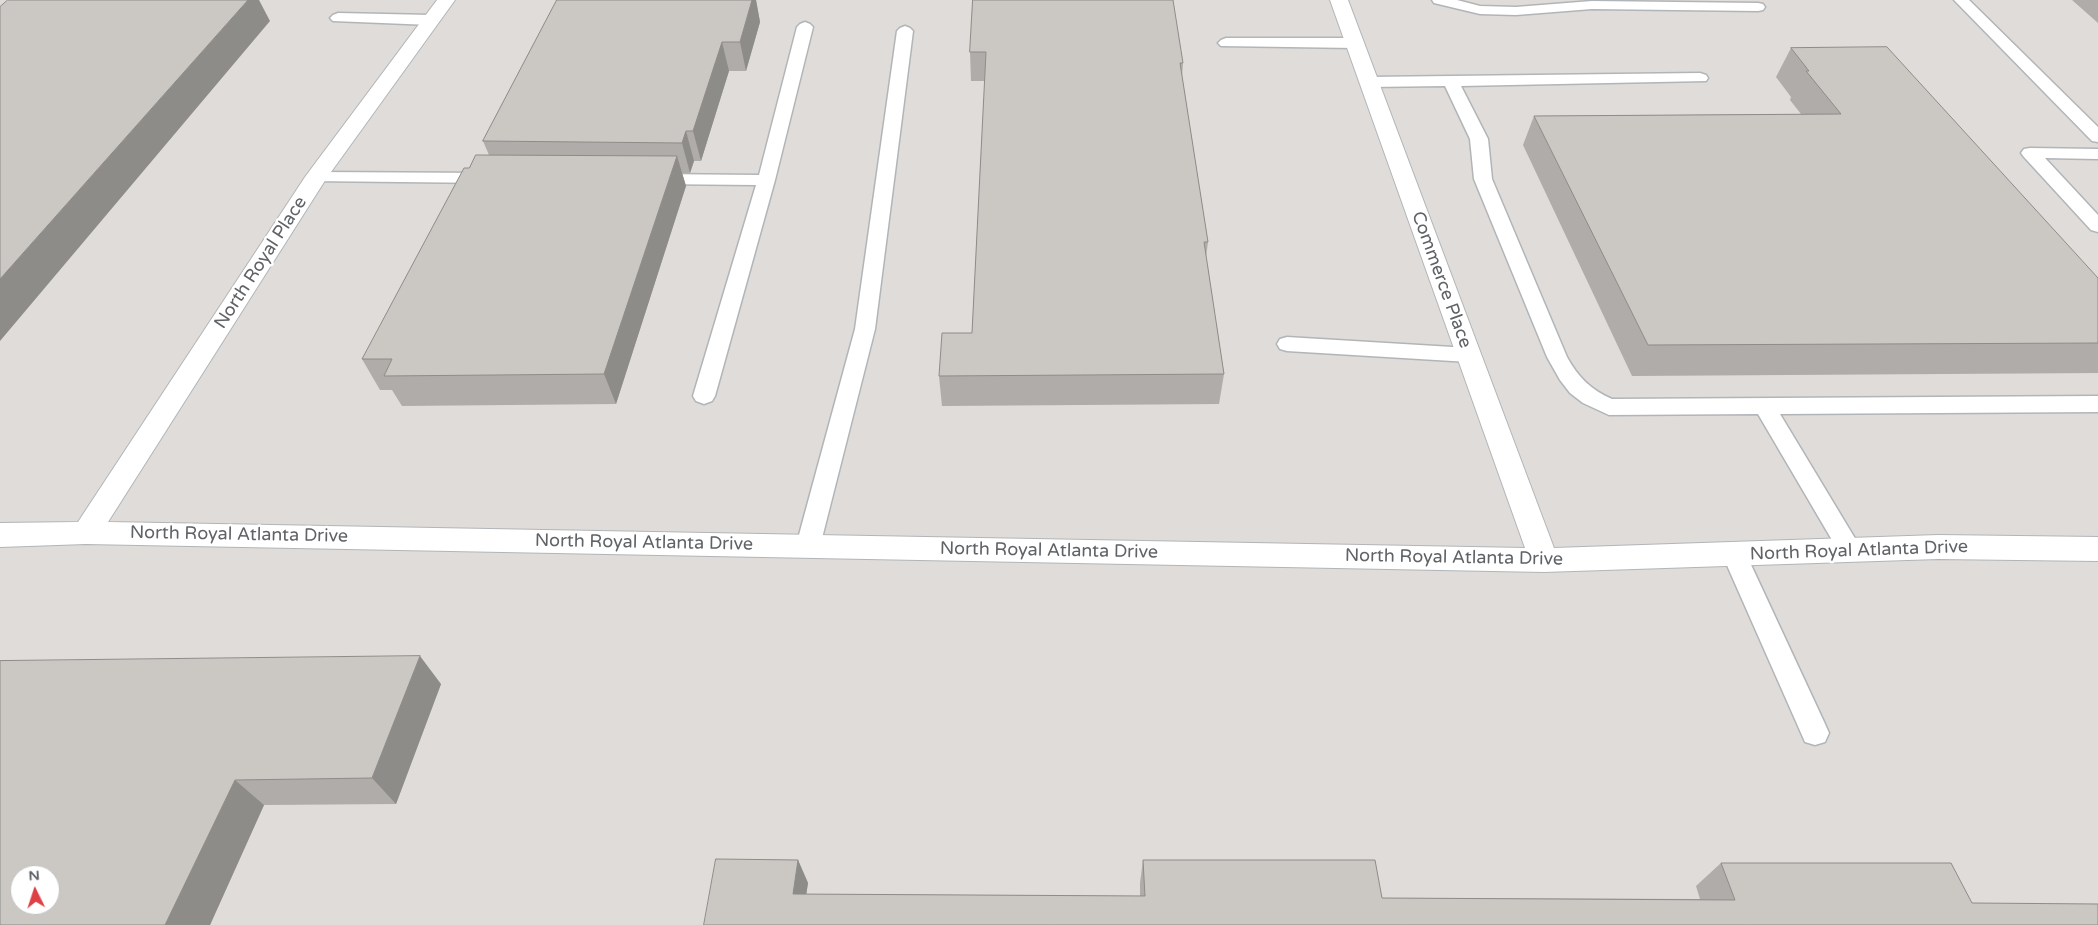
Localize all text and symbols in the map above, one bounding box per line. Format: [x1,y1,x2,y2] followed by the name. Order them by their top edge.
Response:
[210,193,312,333] street label: North Royal Place
[1406,209,1476,351] street label: Commerce Place
[130,522,348,548] street label: North Royal Atlanta Drive
[535,530,753,556] street label: North Royal Atlanta Drive
[1750,536,1968,566] street label: North Royal Atlanta Drive
[940,538,1158,564] street label: North Royal Atlanta Drive
[1345,545,1563,571] street label: North Royal Atlanta Drive
[10,865,60,915] north arrow
[28,867,40,884] text: N

